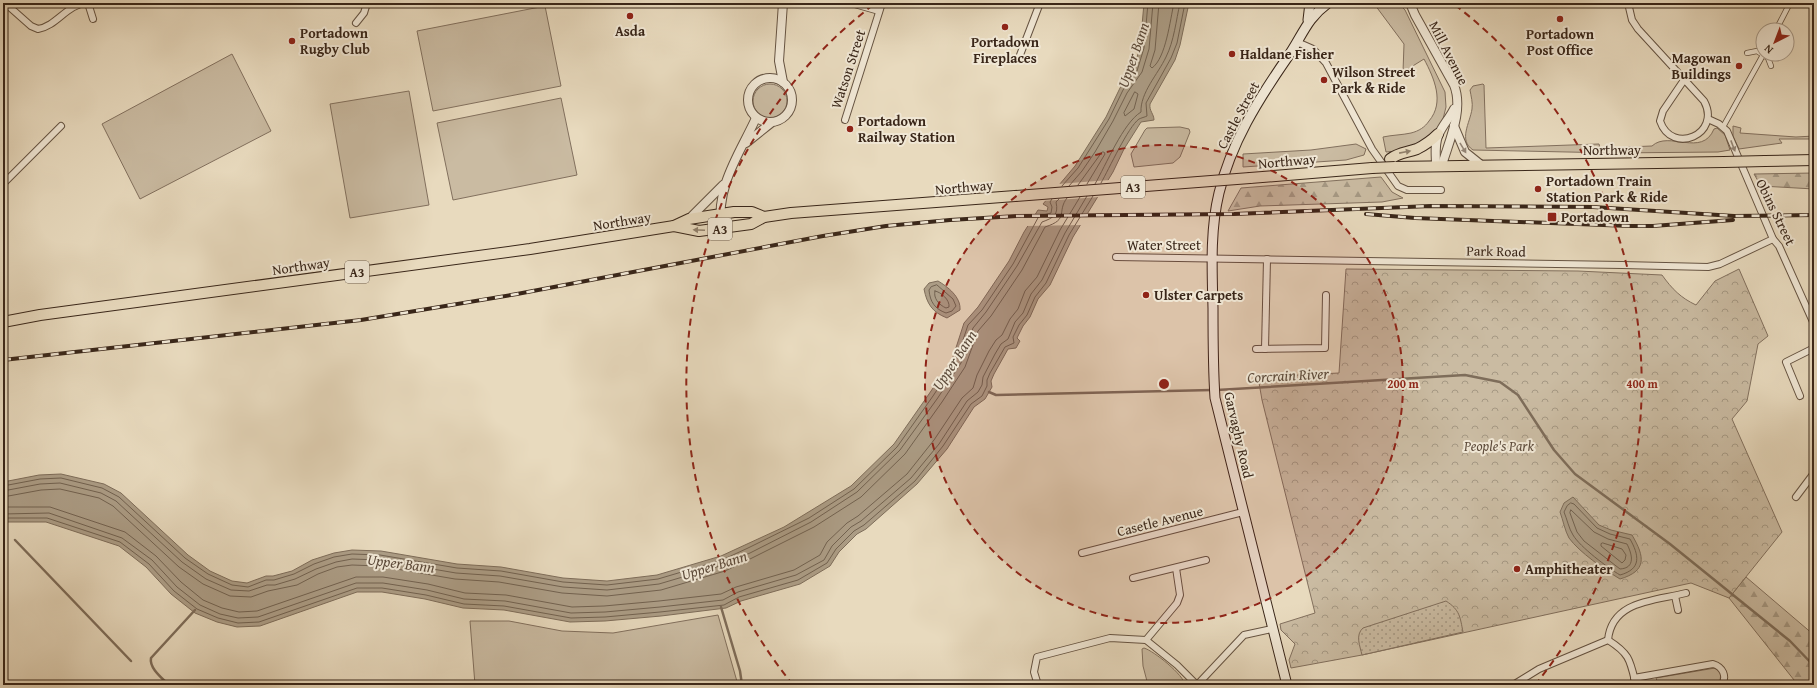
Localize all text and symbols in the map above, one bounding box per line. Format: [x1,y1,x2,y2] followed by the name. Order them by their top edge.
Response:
[625,11,635,21] marker: Asda
[1555,14,1565,24] marker: Portadown Post Office
[1424,18,1474,89] street label: Mill Avenue
[1112,19,1154,90] water label: Upper Bann
[615,21,646,41] place label: Asda
[1000,22,1010,32] marker: Portadown Fireplaces
[1755,22,1795,62] north arrow
[300,23,370,59] place label: Portadown Rugby Club
[1526,24,1595,60] place label: Portadown Post Office
[826,27,870,111] street label: Watson Street
[971,32,1040,68] place label: Portadown Fireplaces
[287,36,297,46] marker: Portadown Rugby Club
[1760,41,1776,58] text: N
[1240,44,1334,64] place label: Haldane Fisher
[1672,48,1732,84] place label: Magowan Buildings
[1227,49,1237,59] marker: Haldane Fisher
[1734,61,1744,71] marker: Magowan Buildings
[1332,62,1416,98] place label: Wilson Street Park & Ride
[1319,75,1329,85] marker: Wilson Street Park & Ride
[1212,78,1264,152] street label: Castle Street
[858,111,956,147] place label: Portadown Railway Station
[845,124,855,134] marker: Portadown Railway Station
[1583,140,1641,160] street label: Northway
[1730,140,1736,152] one-way arrow
[1460,142,1467,154] one-way arrow
[1257,148,1317,173] street label: Northway
[1399,148,1412,154] one-way arrow
[1546,171,1668,207] place label: Portadown Train Station Park & Ride
[934,174,994,199] street label: Northway
[1751,175,1801,249] street label: Obins Street
[1121,176,1145,198] road number: A3
[1533,184,1543,194] marker: Portadown Train Station Park & Ride
[592,207,652,235] street label: Northway
[1561,207,1630,227] place label: Portadown
[1546,211,1558,223] marker: Portadown
[708,218,732,240] road number: A3
[692,227,705,233] one-way arrow
[1127,235,1201,255] street label: Water Street
[1466,240,1526,262] street label: Park Road
[271,252,331,280] street label: Northway
[345,261,369,283] road number: A3
[1154,285,1243,305] place label: Ulster Carpets
[1141,290,1151,300] marker: Ulster Carpets
[927,325,982,394] water label: Upper Bann
[1247,362,1330,388] water label: Corcrain River
[1387,375,1420,392] text: 200 m
[1626,375,1659,392] text: 400 m
[1157,377,1171,391] centre of rings
[1219,390,1259,481] street label: Garvaghy Road
[1463,436,1535,456] park label: People's Park
[1115,501,1205,541] street label: Casetle Avenue
[678,545,750,585] water label: Upper Bann
[366,548,436,578] water label: Upper Bann
[1525,559,1613,579] place label: Amphitheater
[1512,564,1522,574] marker: Amphitheater

